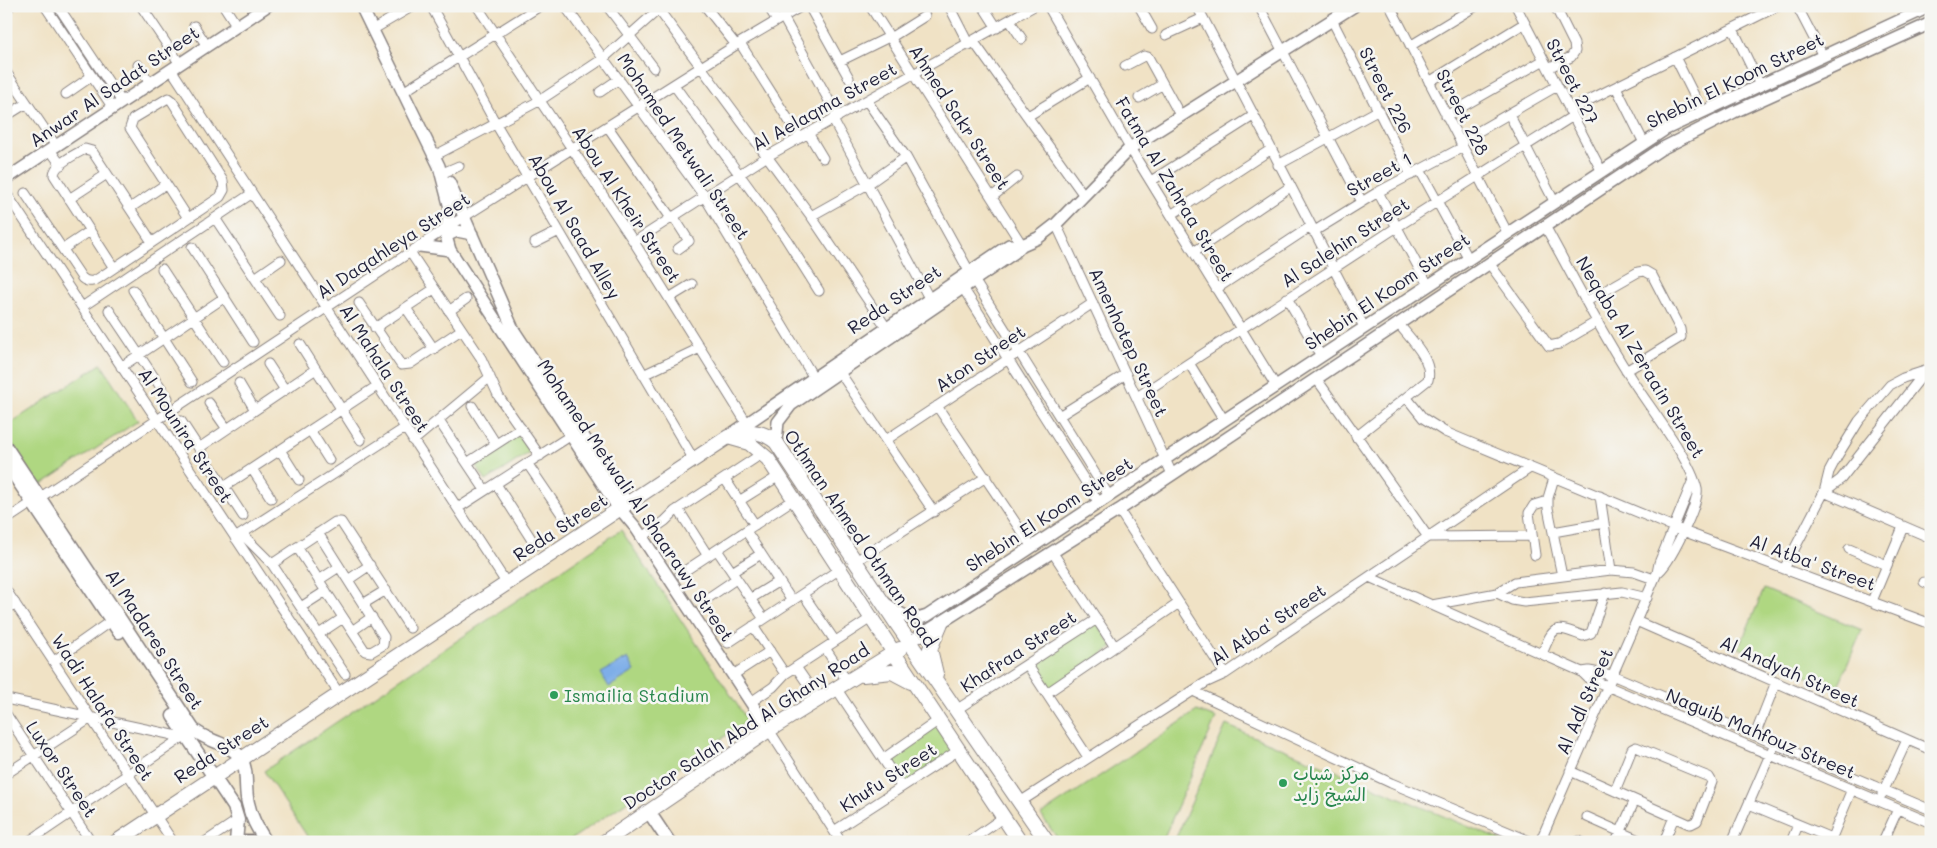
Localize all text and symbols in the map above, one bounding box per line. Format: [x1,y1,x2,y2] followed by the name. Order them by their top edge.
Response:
[24,20,204,152] street label: Anwar Al Sadat Street
[1642,27,1828,133] street label: Shebin El Koom Street
[1541,34,1605,128] street label: Street 227
[904,40,1016,194] street label: Ahmed Sakr Street
[1354,43,1418,137] street label: Street 226
[612,48,756,244] street label: Mohamed Metwali Street
[747,56,901,156] street label: Al Aelaqma Street
[1431,65,1495,159] street label: Street 228
[1110,92,1240,286] street label: Fatma Al Zahraa Street
[567,121,687,287] street label: Abou Al Kheir Street
[1342,146,1416,202] street label: Street 1
[523,149,627,303] street label: Abou Al Saad Alley
[312,186,474,304] street label: Al Daqahleya Street
[1276,192,1414,292] street label: Al Salehin Street
[1300,227,1474,355] street label: Shebin El Koom Street
[1571,252,1711,462] street label: Neqaba Al Zeraain Street
[842,259,946,339] street label: Reda Street
[1084,264,1174,420] street label: Amenhotep Street
[335,299,435,437] street label: Al Mahala Street
[930,319,1030,397] street label: Aton Street
[532,354,740,646] street label: Mohamed Metwali Al Shaarawy Street
[133,363,239,507] street label: Al Mounira Street
[779,425,943,651] street label: Othman Ahmed Othman Road
[961,451,1137,577] street label: Shebin El Koom Street
[508,487,612,567] street label: Reda Street
[1746,528,1880,596] street label: Al Atba' Street
[101,564,209,714] street label: Al Madares Street
[1206,578,1330,670] street label: Al Atba' Street
[955,604,1081,698] street label: Khafraa Street
[46,629,160,785] street label: Wadi Halafa Street
[1716,629,1864,713] street label: Al Andyah Street
[618,637,874,815] street label: Doctor Salah Abd Al Ghany Road
[1550,644,1618,758] street label: Al Adl Street
[1662,682,1860,784] street label: Naguib Mahfouz Street
[564,683,709,707] place label: Ismailia Stadium
[548,689,560,701] marker: Ismailia Stadium
[169,709,273,789] street label: Reda Street
[21,716,103,822] street label: Luxor Street
[835,737,941,817] street label: Khufu Street
[1293,761,1370,807] place label: مركز شباب الشيخ زايد
[1277,777,1289,789] marker: مركز شباب الشيخ زايد

